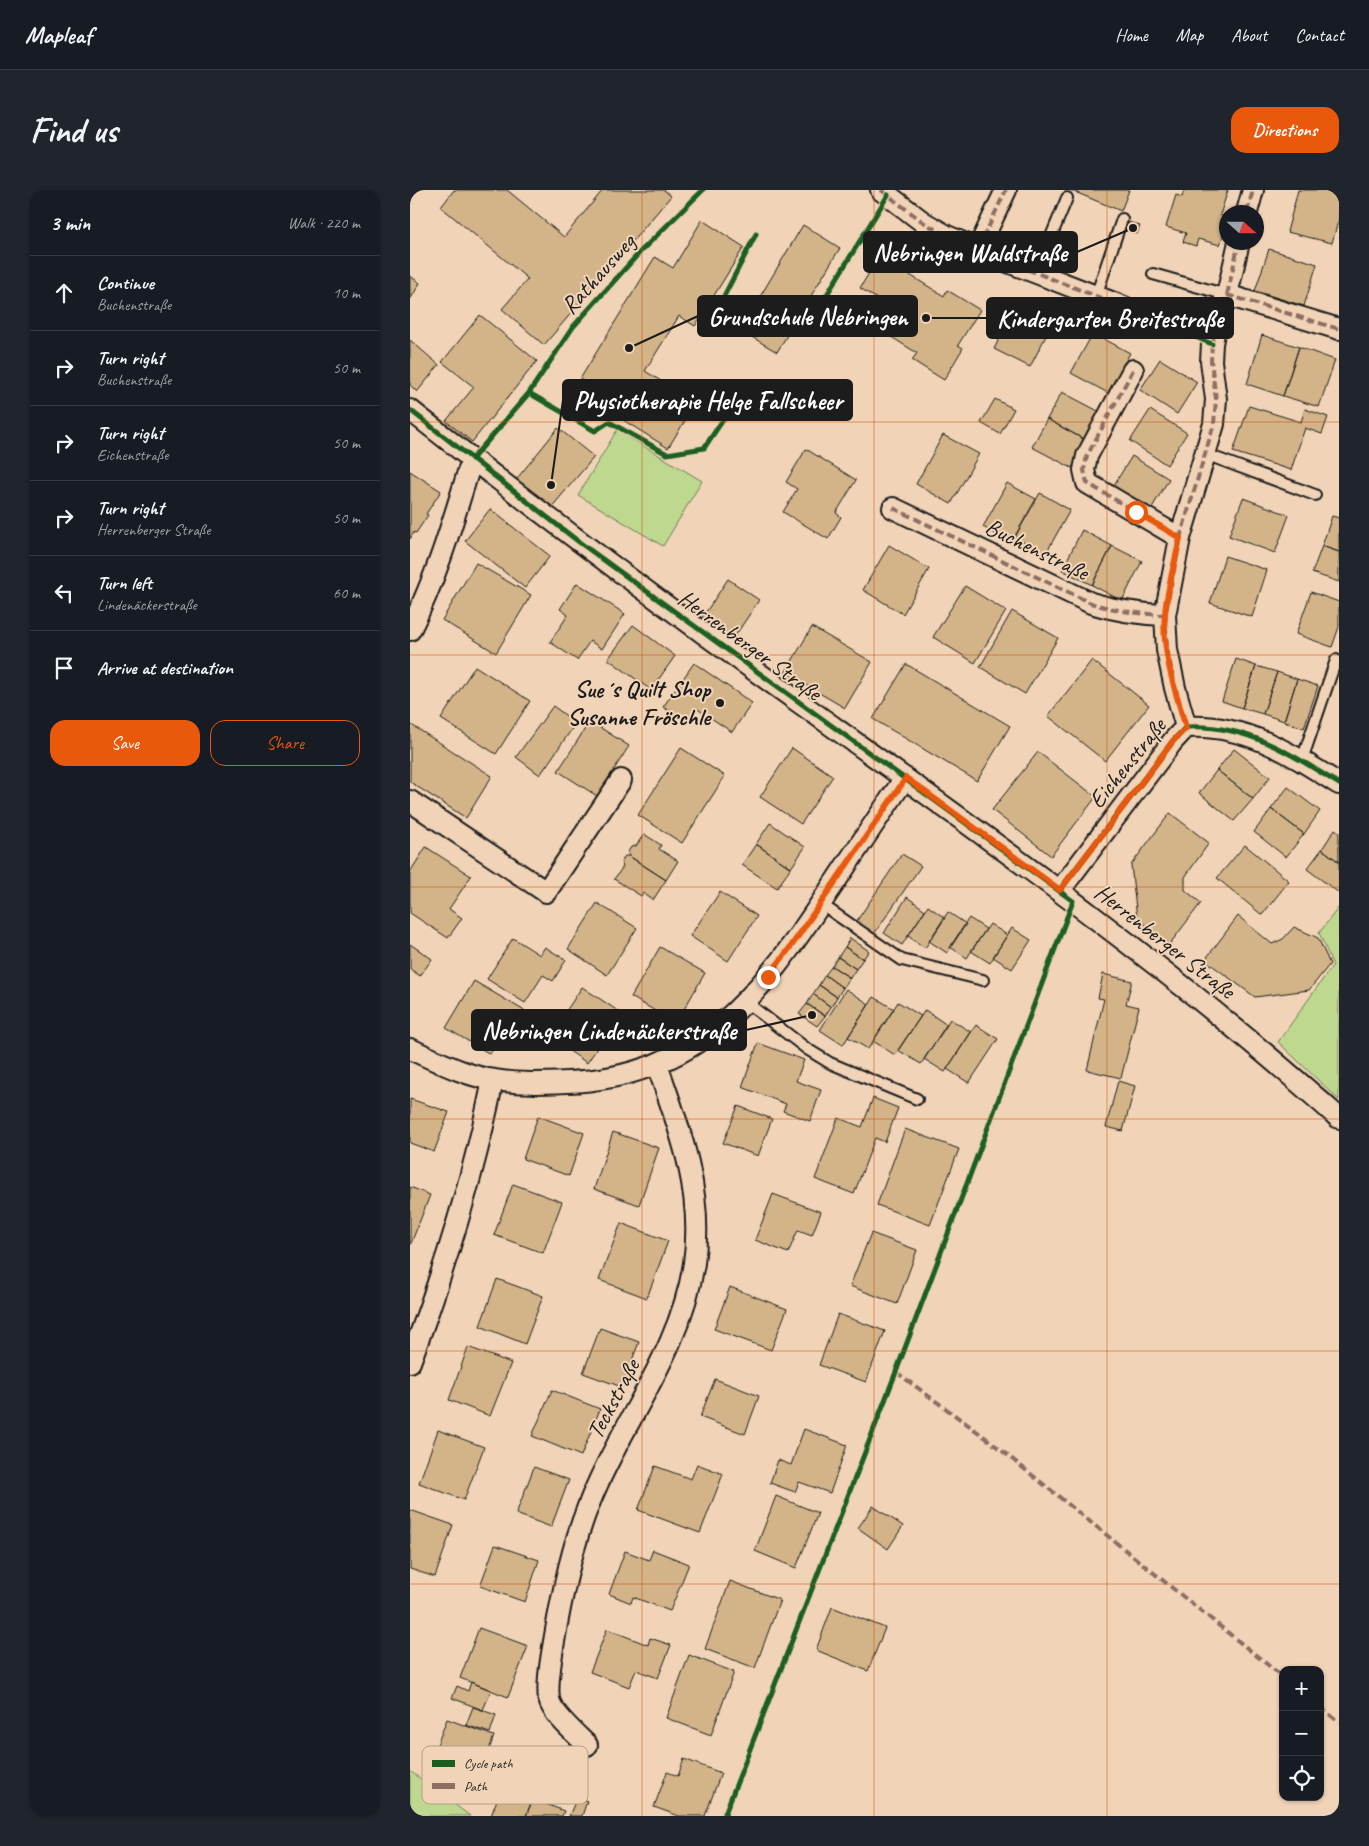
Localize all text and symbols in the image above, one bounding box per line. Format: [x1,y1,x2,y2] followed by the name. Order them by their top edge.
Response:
[25,20,92,50] text: Mapleaf
[1115,24,1148,46] text: Home
[1176,24,1203,46] text: Map
[1231,24,1267,46] text: About
[1295,24,1344,46] text: Contact
[1231,107,1339,153] button: Directions
[30,108,117,153] text: Find us
[1219,205,1264,250] north arrow
[50,210,90,236] text: 3 min
[288,213,360,233] text: Walk · 220 m
[554,226,643,320] street label: Rathausweg
[864,232,1077,272] callout: Nebringen Waldstraße
[873,237,1070,269] text: Nebringen Waldstraße
[97,271,154,295] text: Continue
[50,279,78,307] icon: ahead
[333,283,360,303] text: 10 m
[97,295,171,315] text: Buchenstraße
[698,296,917,336] callout: Grundschule Nebringen
[987,298,1233,338] callout: Kindergarten Breitestraße
[708,301,909,333] text: Grundschule Nebringen
[997,303,1226,335] text: Kindergarten Breitestraße
[97,346,164,370] text: Turn right
[50,354,78,382] icon: right
[333,358,360,378] text: 50 m
[97,370,171,390] text: Buchenstraße
[563,380,852,420] callout: Physiotherapie Helge Fallscheer
[574,385,845,417] text: Physiotherapie Helge Fallscheer
[97,421,164,445] text: Turn right
[50,429,78,457] icon: right
[333,433,360,453] text: 50 m
[97,445,168,465] text: Eichenstraße
[97,496,164,520] text: Turn right
[1125,501,1148,524] route start
[50,504,78,532] icon: right
[333,508,360,528] text: 50 m
[980,511,1096,588] street label: Buchenstraße
[97,520,210,540] text: Herrenberger Straße
[97,571,152,595] text: Turn left
[50,579,78,607] icon: left
[333,583,360,603] text: 60 m
[672,583,829,708] street label: Herrenberger Straße
[97,595,197,615] text: Lindenäckerstraße
[50,654,78,682] icon: arrive
[97,656,233,680] text: Arrive at destination
[567,674,712,732] place label: Sue´s Quilt Shop Susanne Fröschle
[714,697,726,709] marker: Sue´s Quilt Shop Susanne Fröschle
[1082,710,1174,814] street label: Eichenstraße
[50,720,200,766] button: Save
[210,720,360,766] button: Share
[1089,877,1243,1007] street label: Herrenberger Straße
[757,966,780,989] route end
[472,1010,746,1050] callout: Nebringen Lindenäckerstraße
[482,1015,739,1047] text: Nebringen Lindenäckerstraße
[580,1352,647,1444] street label: Teckstraße
[1279,1666,1324,1801] map controls
[1279,1666,1324,1711] button: +
[1279,1711,1324,1756] button: −
[422,1746,588,1804] legend
[464,1755,513,1772] text: Cycle path
[1279,1756,1324,1801] button: locate
[464,1778,488,1795] text: Path

